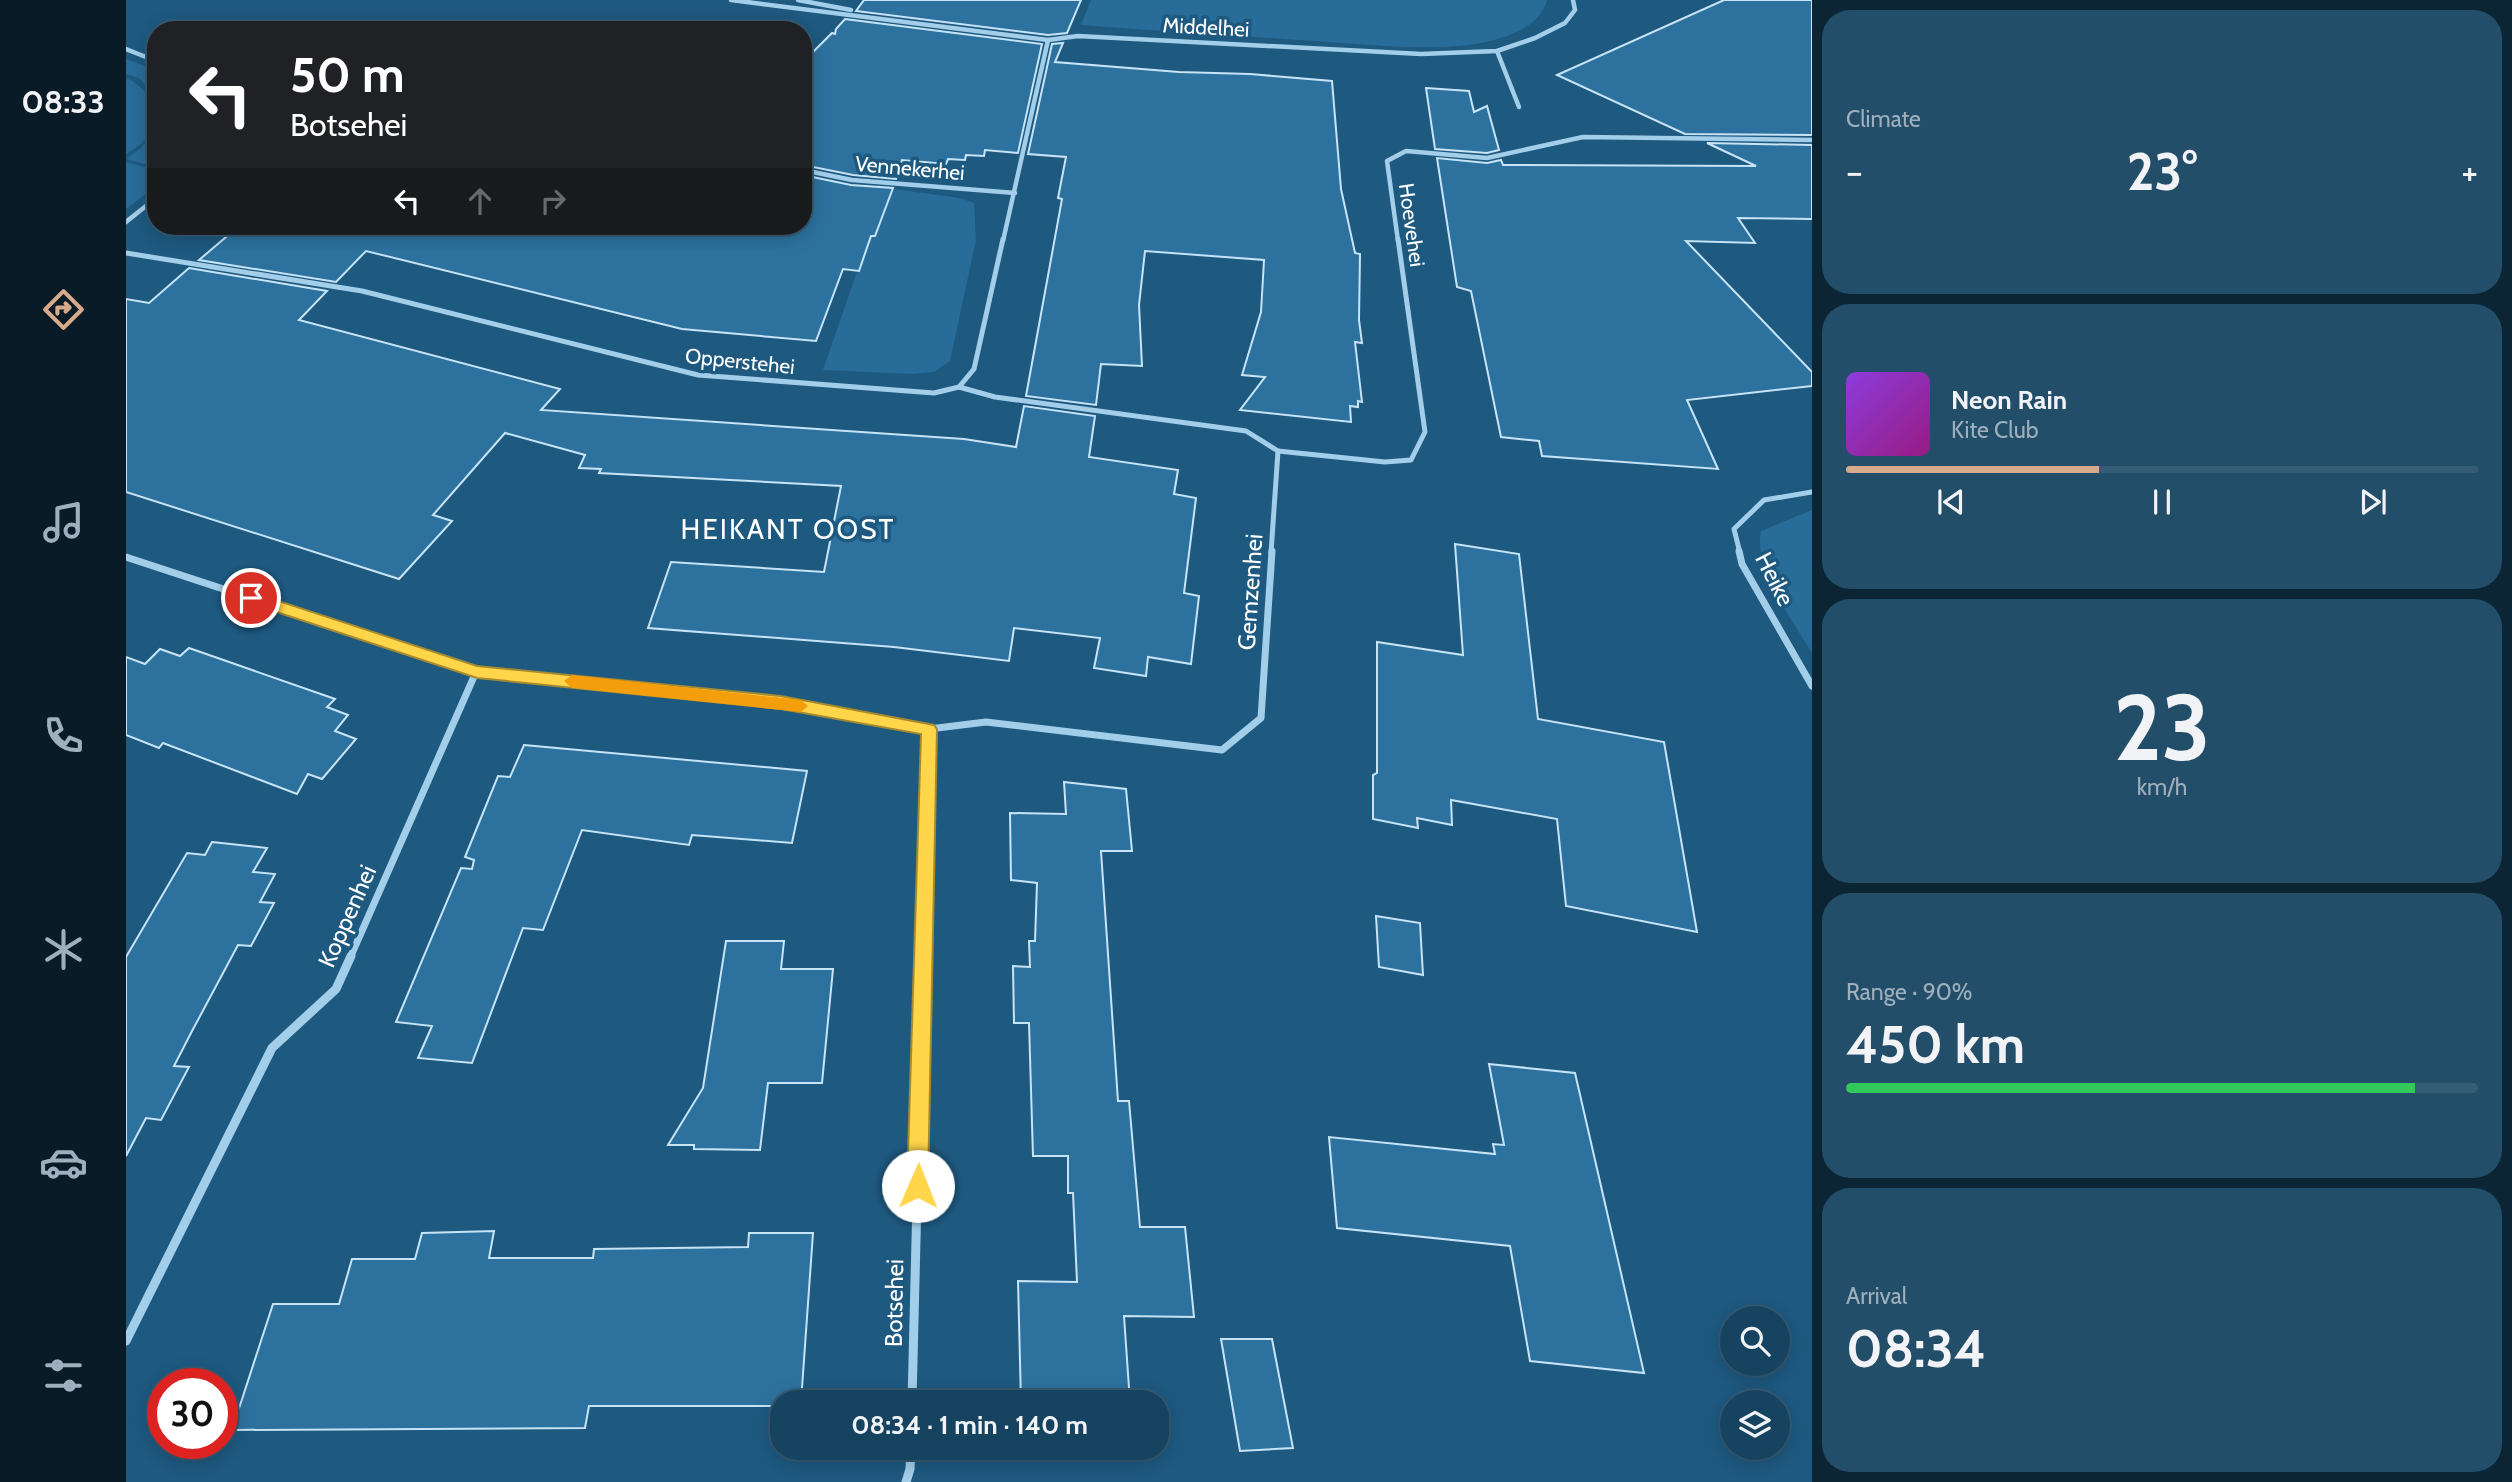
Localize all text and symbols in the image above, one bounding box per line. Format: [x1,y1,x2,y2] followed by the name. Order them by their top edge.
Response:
[1162,12,1250,42] street label: Middelhei
[290,45,405,104] text: 50 m
[175,49,266,140] icon: left
[21,82,105,121] text: 08:33
[290,105,407,144] text: Botsehei
[1846,105,1921,133] text: Climate
[2127,140,2197,203] text: 23°
[1846,148,1863,195] text: −
[2461,148,2478,195] text: +
[854,151,966,185] street label: Vennekerhei
[388,182,426,220] icon: left
[461,182,499,220] icon: ahead
[534,182,572,220] icon: right
[1394,182,1430,268] street label: Hoevehei
[39,285,88,334] icon: directions
[684,343,796,379] street label: Opperstehei
[1951,384,2067,416] text: Neon Rain
[1951,416,2038,444] text: Kite Club
[1932,483,1970,521] icon: previous
[2143,483,2181,521] icon: pause
[2354,483,2392,521] icon: next
[39,498,88,547] icon: music
[681,512,895,546] district label: HEIKANT OOST
[1231,533,1269,651] street label: Gemzenhei
[1749,547,1801,611] street label: Heike
[221,568,281,628] pin
[232,579,270,617] icon: arrive
[2113,672,2211,783] text: 23
[39,711,88,760] icon: phone
[2137,773,2187,801] text: km/h
[312,860,382,972] street label: Koppenhei
[39,925,88,974] icon: climate
[1846,978,1973,1006] text: Range · 90%
[1846,1013,2025,1076] text: 450 km
[39,1138,88,1187] icon: car
[881,1149,955,1223] position arrow
[879,1259,909,1347] street label: Botsehei
[1846,1282,1907,1310] text: Arrival
[1720,1306,1790,1460] map controls
[1720,1306,1790,1376] button: search
[1846,1317,1986,1380] text: 08:34
[39,1351,88,1400] icon: filters
[147,1368,238,1459] speed limit sign: 30
[1720,1390,1790,1460] button: layers
[851,1409,1088,1441] text: 08:34 · 1 min · 140 m

